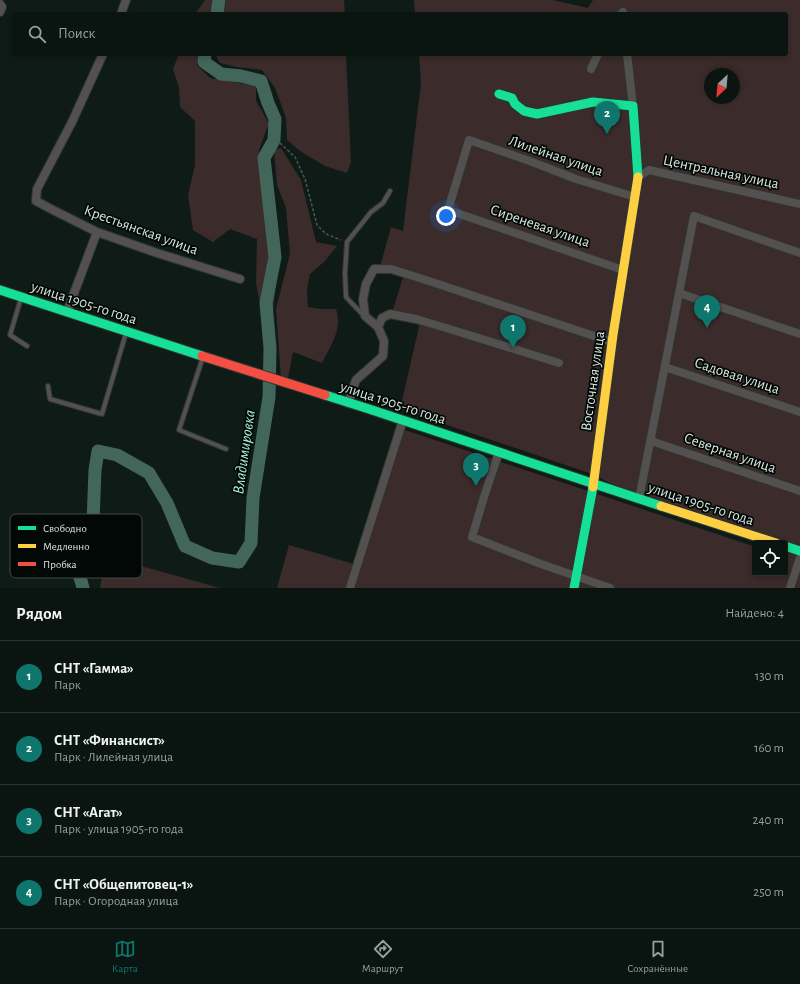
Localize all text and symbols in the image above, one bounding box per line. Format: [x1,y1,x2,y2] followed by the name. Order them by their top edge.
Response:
[12,12,788,56] search box
[26,23,48,45] icon: search
[58,26,96,41] text: Поиск
[704,68,740,104] north arrow
[594,101,620,134] pin: 2
[507,133,605,179] street label: Лилейная улица
[662,152,780,192] street label: Центральная улица
[82,202,200,258] street label: Крестьянская улица
[488,202,592,250] street label: Сиреневая улица
[436,206,456,226] your location
[28,279,139,327] street label: улица 1905-го года
[694,295,720,328] pin: 4
[500,315,526,348] pin: 1
[579,330,607,432] street label: Восточная улица
[692,355,782,397] street label: Садовая улица
[337,379,448,427] street label: улица 1905-го года
[230,409,259,495] water label: Владимировка
[682,430,778,476] street label: Северная улица
[463,453,489,486] pin: 3
[645,480,756,528] street label: улица 1905-го года
[10,514,142,578] legend
[43,523,87,534] text: Свободно
[752,540,788,576] map controls
[752,540,788,576] button: locate
[43,541,90,552] text: Медленно
[43,559,76,570] text: Пробка
[16,605,62,622] text: Рядом
[725,607,784,620] text: Найдено: 4
[54,661,134,676] text: СНТ «Гамма»
[27,670,31,683] text: 1
[755,670,784,683] text: 130 m
[54,679,81,692] text: Парк
[54,733,165,748] text: СНТ «Финансист»
[26,742,32,755] text: 2
[754,742,784,755] text: 160 m
[54,751,173,764] text: Парк · Лилейная улица
[54,805,123,820] text: СНТ «Агат»
[26,814,32,827] text: 3
[752,814,784,827] text: 240 m
[54,823,184,836] text: Парк · улица 1905-го года
[54,877,194,892] text: СНТ «Общепитовец-1»
[26,886,32,899] text: 4
[753,886,784,899] text: 250 m
[54,895,178,908] text: Парк · Огородная улица
[112,938,138,975] tab: Карта
[362,938,403,975] tab: Маршрут
[627,938,688,975] tab: Сохранённые

